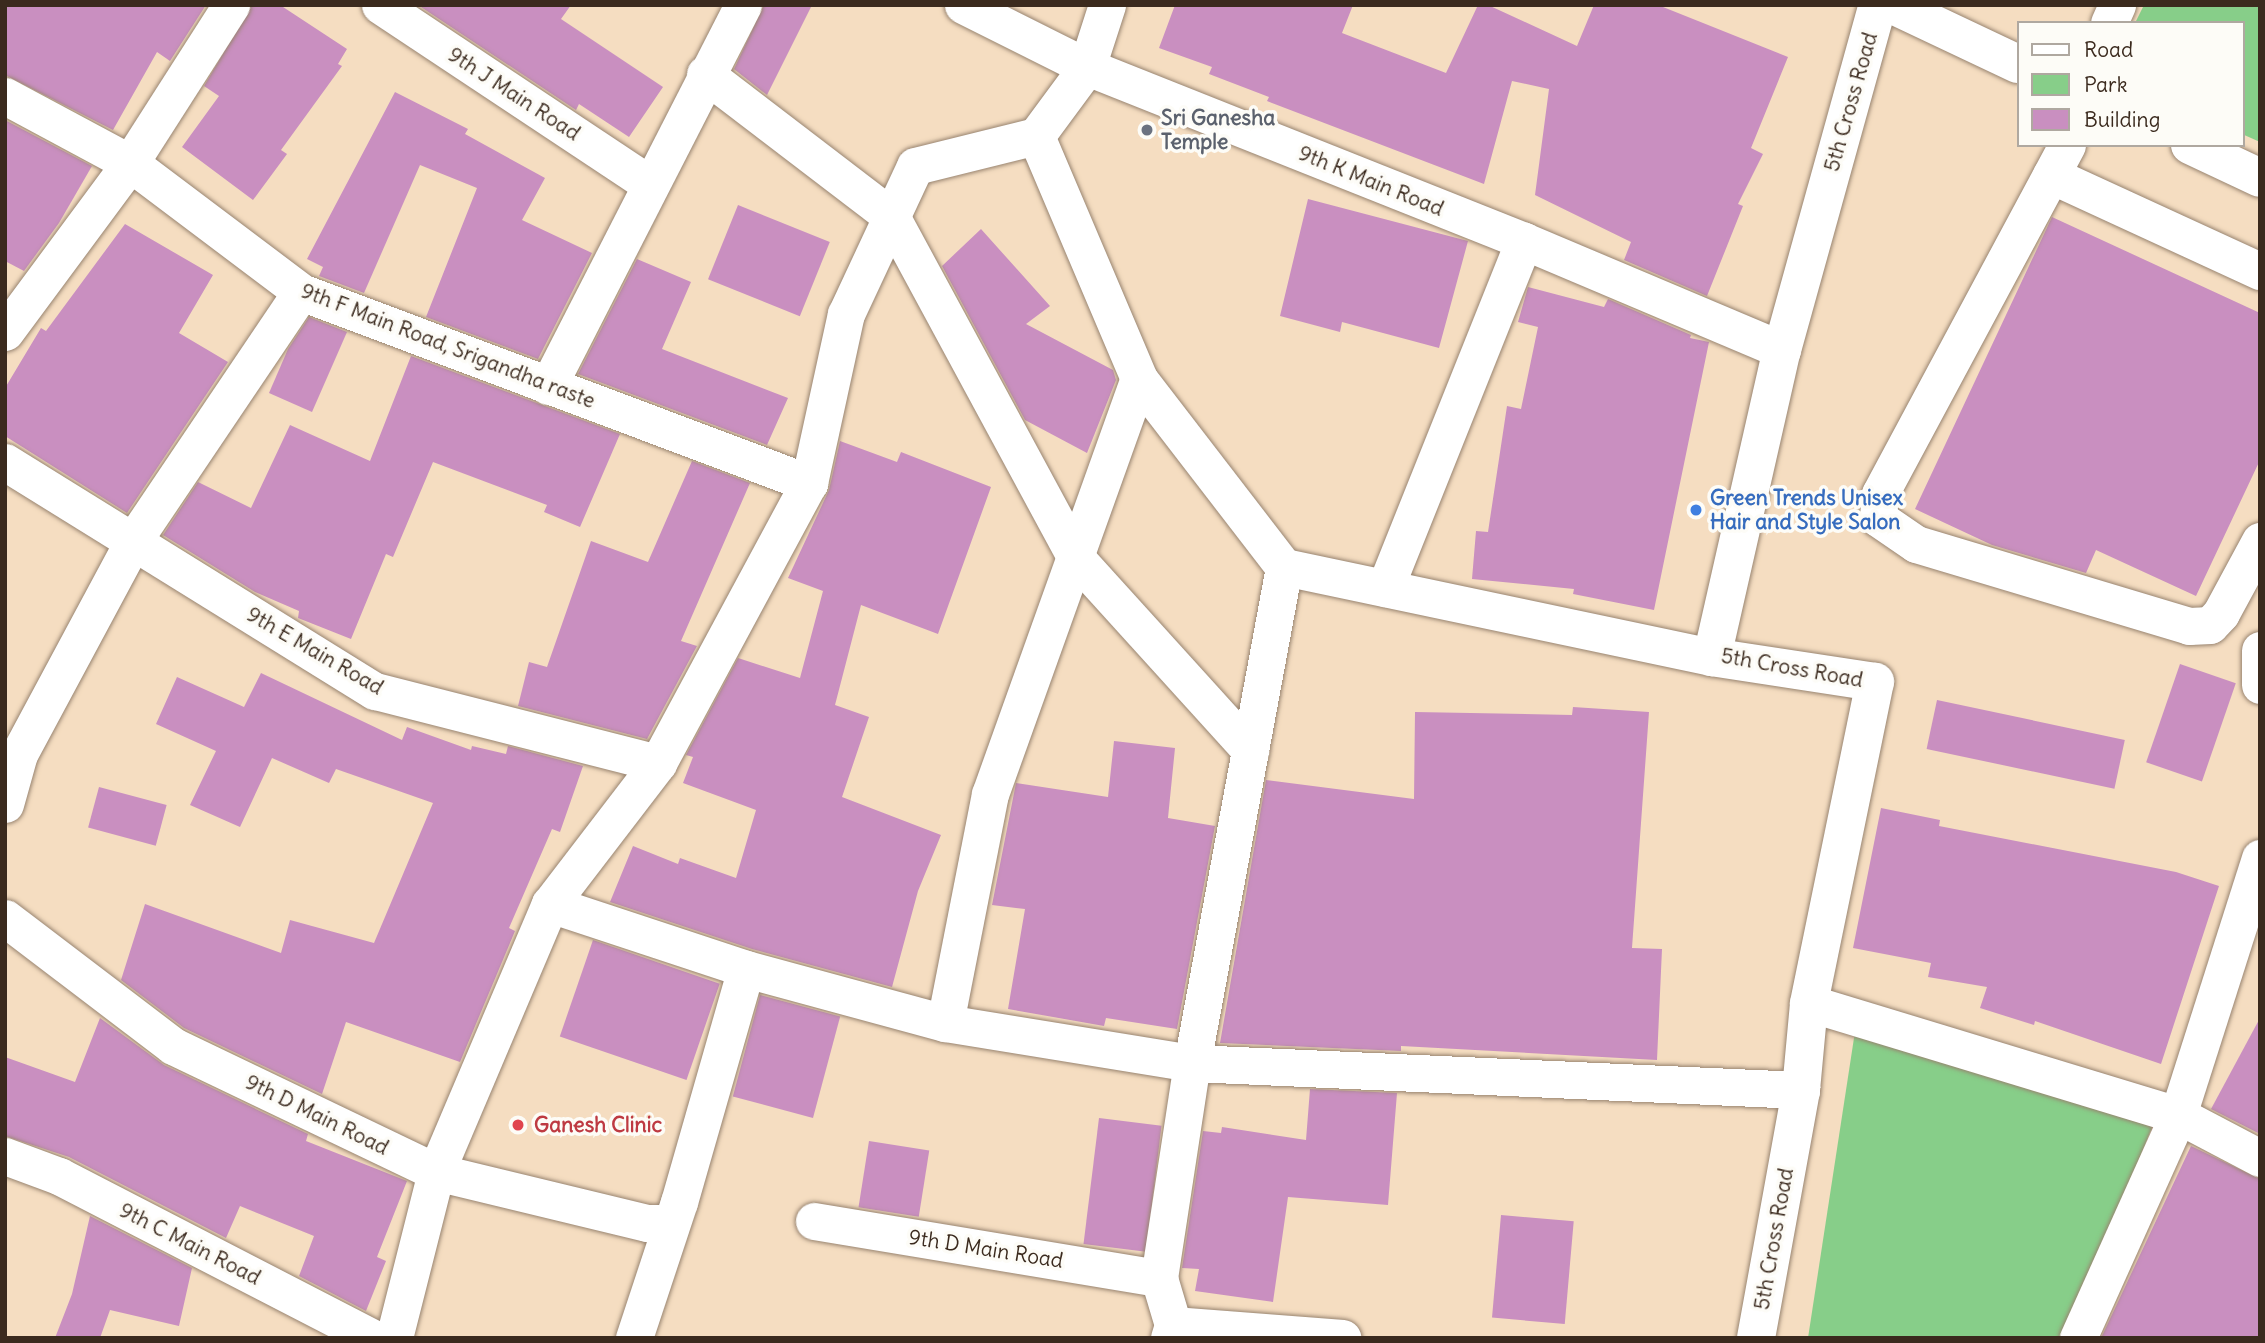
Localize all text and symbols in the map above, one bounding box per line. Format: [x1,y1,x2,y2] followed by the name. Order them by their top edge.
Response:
[2016,21,2244,147] legend
[1819,30,1883,174] street label: 5th Cross Road
[2084,36,2133,63] text: Road
[443,42,585,146] street label: 9th J Main Road
[2084,71,2127,98] text: Park
[1161,105,1275,155] place label: Sri Ganesha Temple
[2084,106,2160,133] text: Building
[1139,122,1155,138] marker: Sri Ganesha Temple
[1295,140,1447,222] street label: 9th K Main Road
[297,278,599,414] street label: 9th F Main Road, Srigandha raste
[1710,485,1903,535] place label: Green Trends Unisex Hair and Style Salon
[1688,502,1704,518] marker: Green Trends Unisex Hair and Style Salon
[242,602,388,700] street label: 9th E Main Road
[1719,643,1865,693] street label: 5th Cross Road
[241,1069,393,1161] street label: 9th D Main Road
[534,1112,662,1138] place label: Ganesh Clinic
[508,1115,528,1135] marker: Ganesh Clinic
[1749,1166,1799,1312] street label: 5th Cross Road
[115,1198,265,1290] street label: 9th C Main Road
[907,1224,1065,1274] street label: 9th D Main Road

